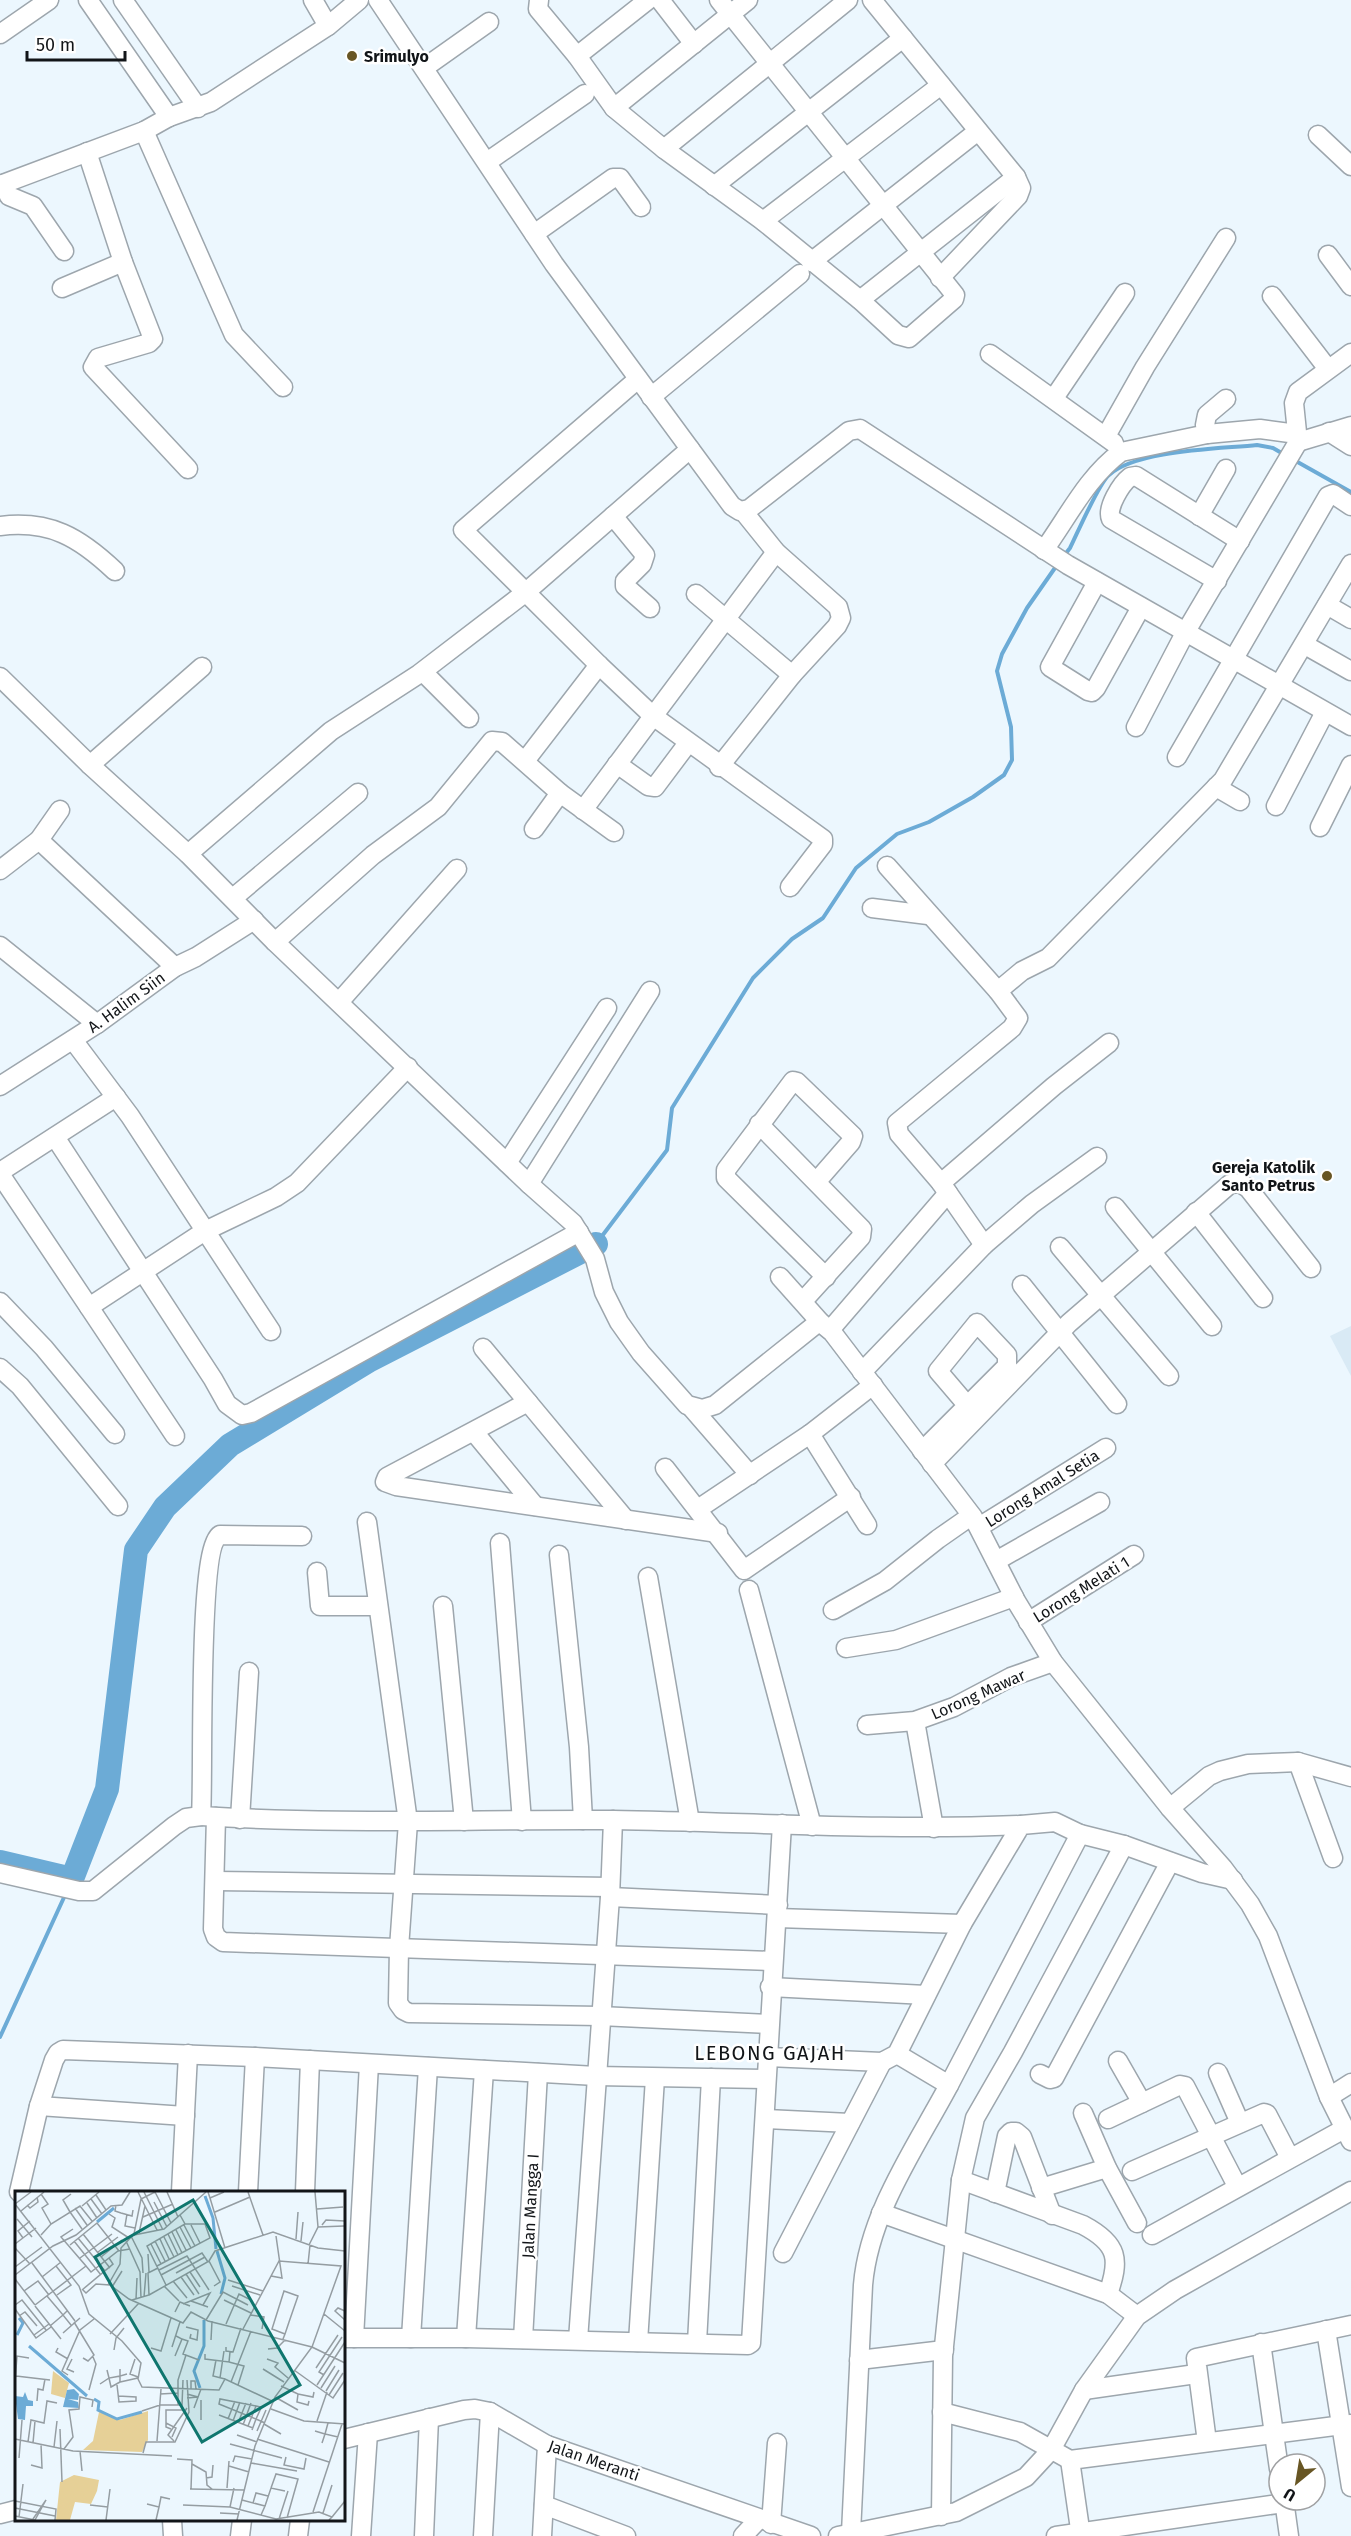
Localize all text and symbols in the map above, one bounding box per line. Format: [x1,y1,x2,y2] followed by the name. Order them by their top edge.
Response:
[27,24,124,62] scale bar
[36,34,75,56] text: 50 m
[364,47,429,66] place label: Srimulyo
[345,49,359,63] marker: Srimulyo
[84,968,169,1037] street label: A. Halim Siin
[1212,1158,1315,1195] place label: Gereja Katolik Santo Petrus
[1320,1169,1334,1183] marker: Gereja Katolik Santo Petrus
[982,1446,1103,1531] street label: Lorong Amal Setia
[1030,1552,1133,1627] street label: Lorong Melati 1
[928,1665,1029,1724] street label: Lorong Mawar
[694,2041,846,2065] district label: LEBONG GAJAH
[518,2153,543,2259] street label: Jalan Mangga I
[15,2191,345,2521] inset map
[546,2436,642,2485] street label: Jalan Meranti
[1267,2452,1327,2512] north arrow
[1280,2484,1299,2505] text: U

